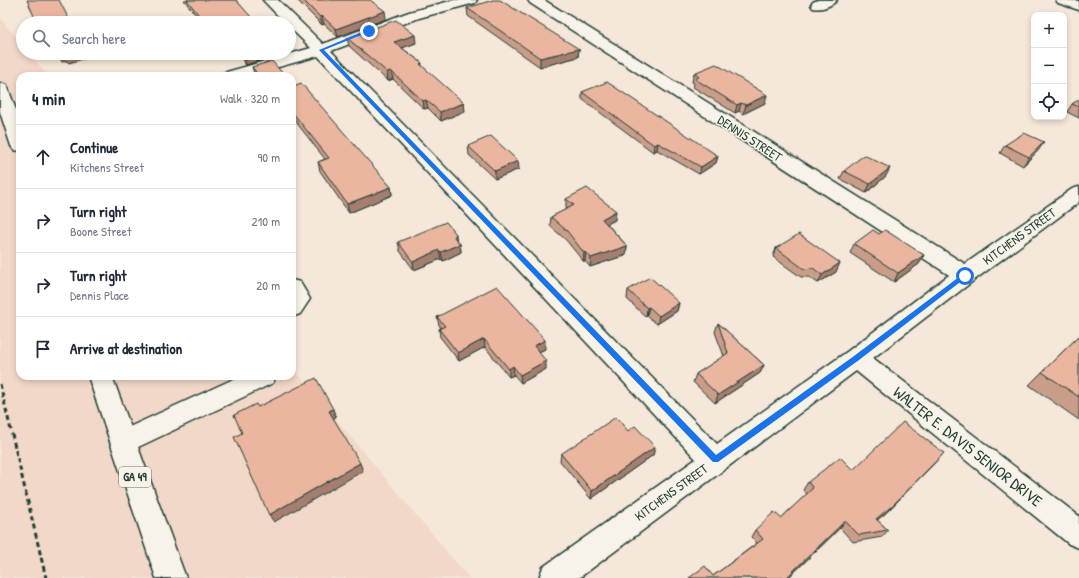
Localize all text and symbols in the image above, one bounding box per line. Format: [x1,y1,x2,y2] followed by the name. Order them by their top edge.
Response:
[1031,12,1067,120] map controls
[1031,12,1067,48] button: +
[16,16,296,60] search box
[360,22,378,40] route end
[30,27,52,49] icon: search
[62,28,126,49] text: Search here
[1031,48,1067,84] button: −
[1031,84,1067,120] button: locate
[32,87,65,110] text: 4 min
[220,89,280,107] text: Walk · 320 m
[714,110,786,166] street label: DENNIS STREET
[70,137,118,158] text: Continue
[32,146,54,168] icon: ahead
[258,148,280,166] text: 90 m
[70,158,144,176] text: Kitchens Street
[70,201,126,222] text: Turn right
[979,203,1060,269] street label: KITCHENS STREET
[32,210,54,232] icon: right
[252,212,280,230] text: 210 m
[70,222,131,240] text: Boone Street
[70,265,126,286] text: Turn right
[956,267,974,285] route start
[32,274,54,296] icon: right
[256,276,280,294] text: 20 m
[70,286,129,304] text: Dennis Place
[32,338,54,360] icon: arrive
[70,338,182,359] text: Arrive at destination
[889,381,1047,511] street label: WALTER E. DAVIS SENIOR DRIVE
[631,459,712,525] street label: KITCHENS STREET
[119,467,151,487] road number: GA 49

